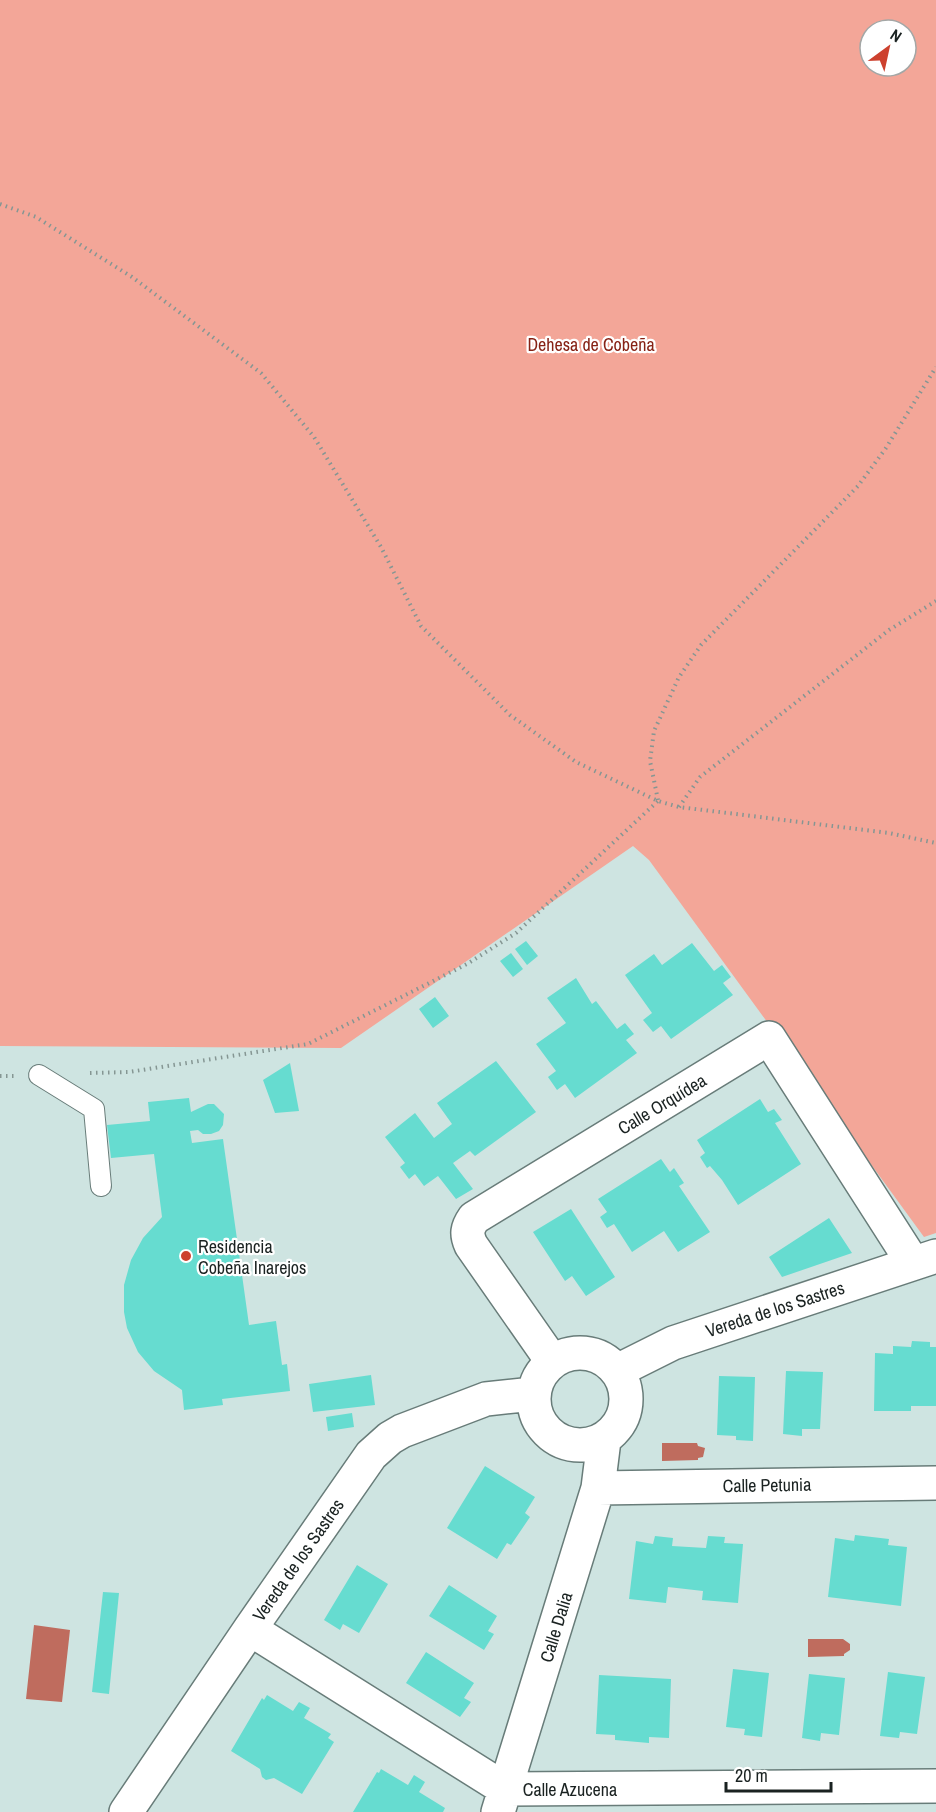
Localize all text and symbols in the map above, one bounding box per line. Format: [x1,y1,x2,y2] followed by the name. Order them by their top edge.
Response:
[858,18,918,78] north arrow
[886,24,906,47] text: N
[527,332,655,357] park label: Dehesa de Cobeña
[613,1068,711,1140] street label: Calle Orquídea
[198,1234,306,1280] place label: Residencia Cobeña Inarejos
[179,1249,193,1263] marker: Residencia Cobeña Inarejos
[702,1275,848,1343] street label: Vereda de los Sastres
[722,1472,812,1498] street label: Calle Petunia
[246,1494,350,1626] street label: Vereda de los Sastres
[533,1589,579,1665] street label: Calle Dalia
[726,1755,831,1793] scale bar
[735,1763,768,1788] text: 20 m
[523,1777,617,1802] street label: Calle Azucena

